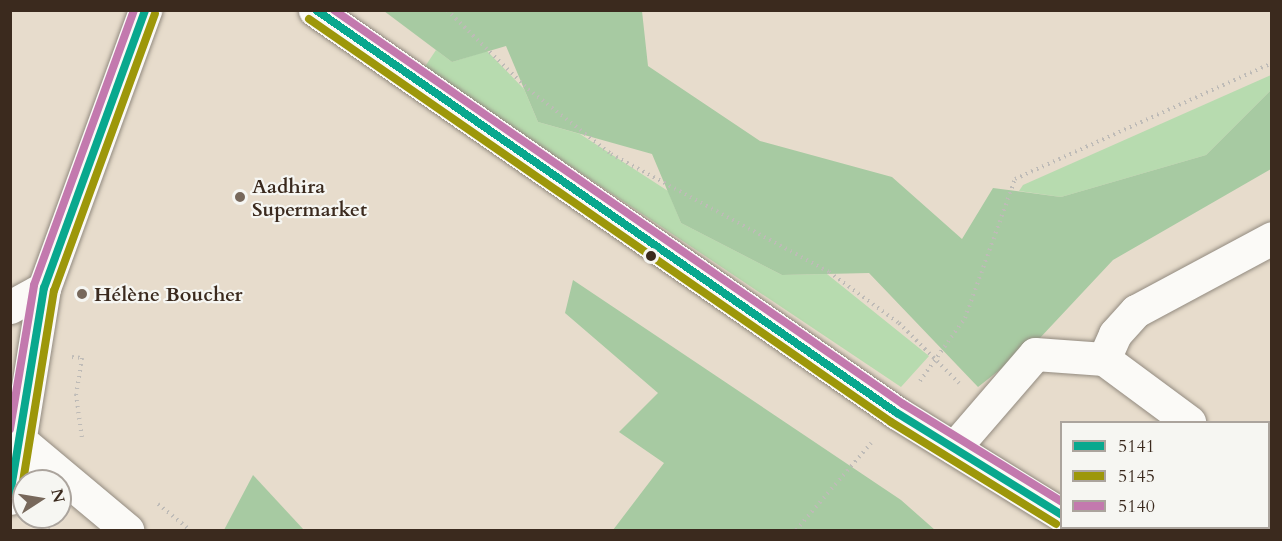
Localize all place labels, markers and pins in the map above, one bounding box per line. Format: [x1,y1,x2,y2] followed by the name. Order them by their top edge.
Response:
[252,174,367,221] place label: Aadhira Supermarket
[233,190,247,204] marker: Aadhira Supermarket
[645,250,657,262] unlabelled marker
[94,282,242,306] place label: Hélène Boucher
[75,287,89,301] marker: Hélène Boucher

